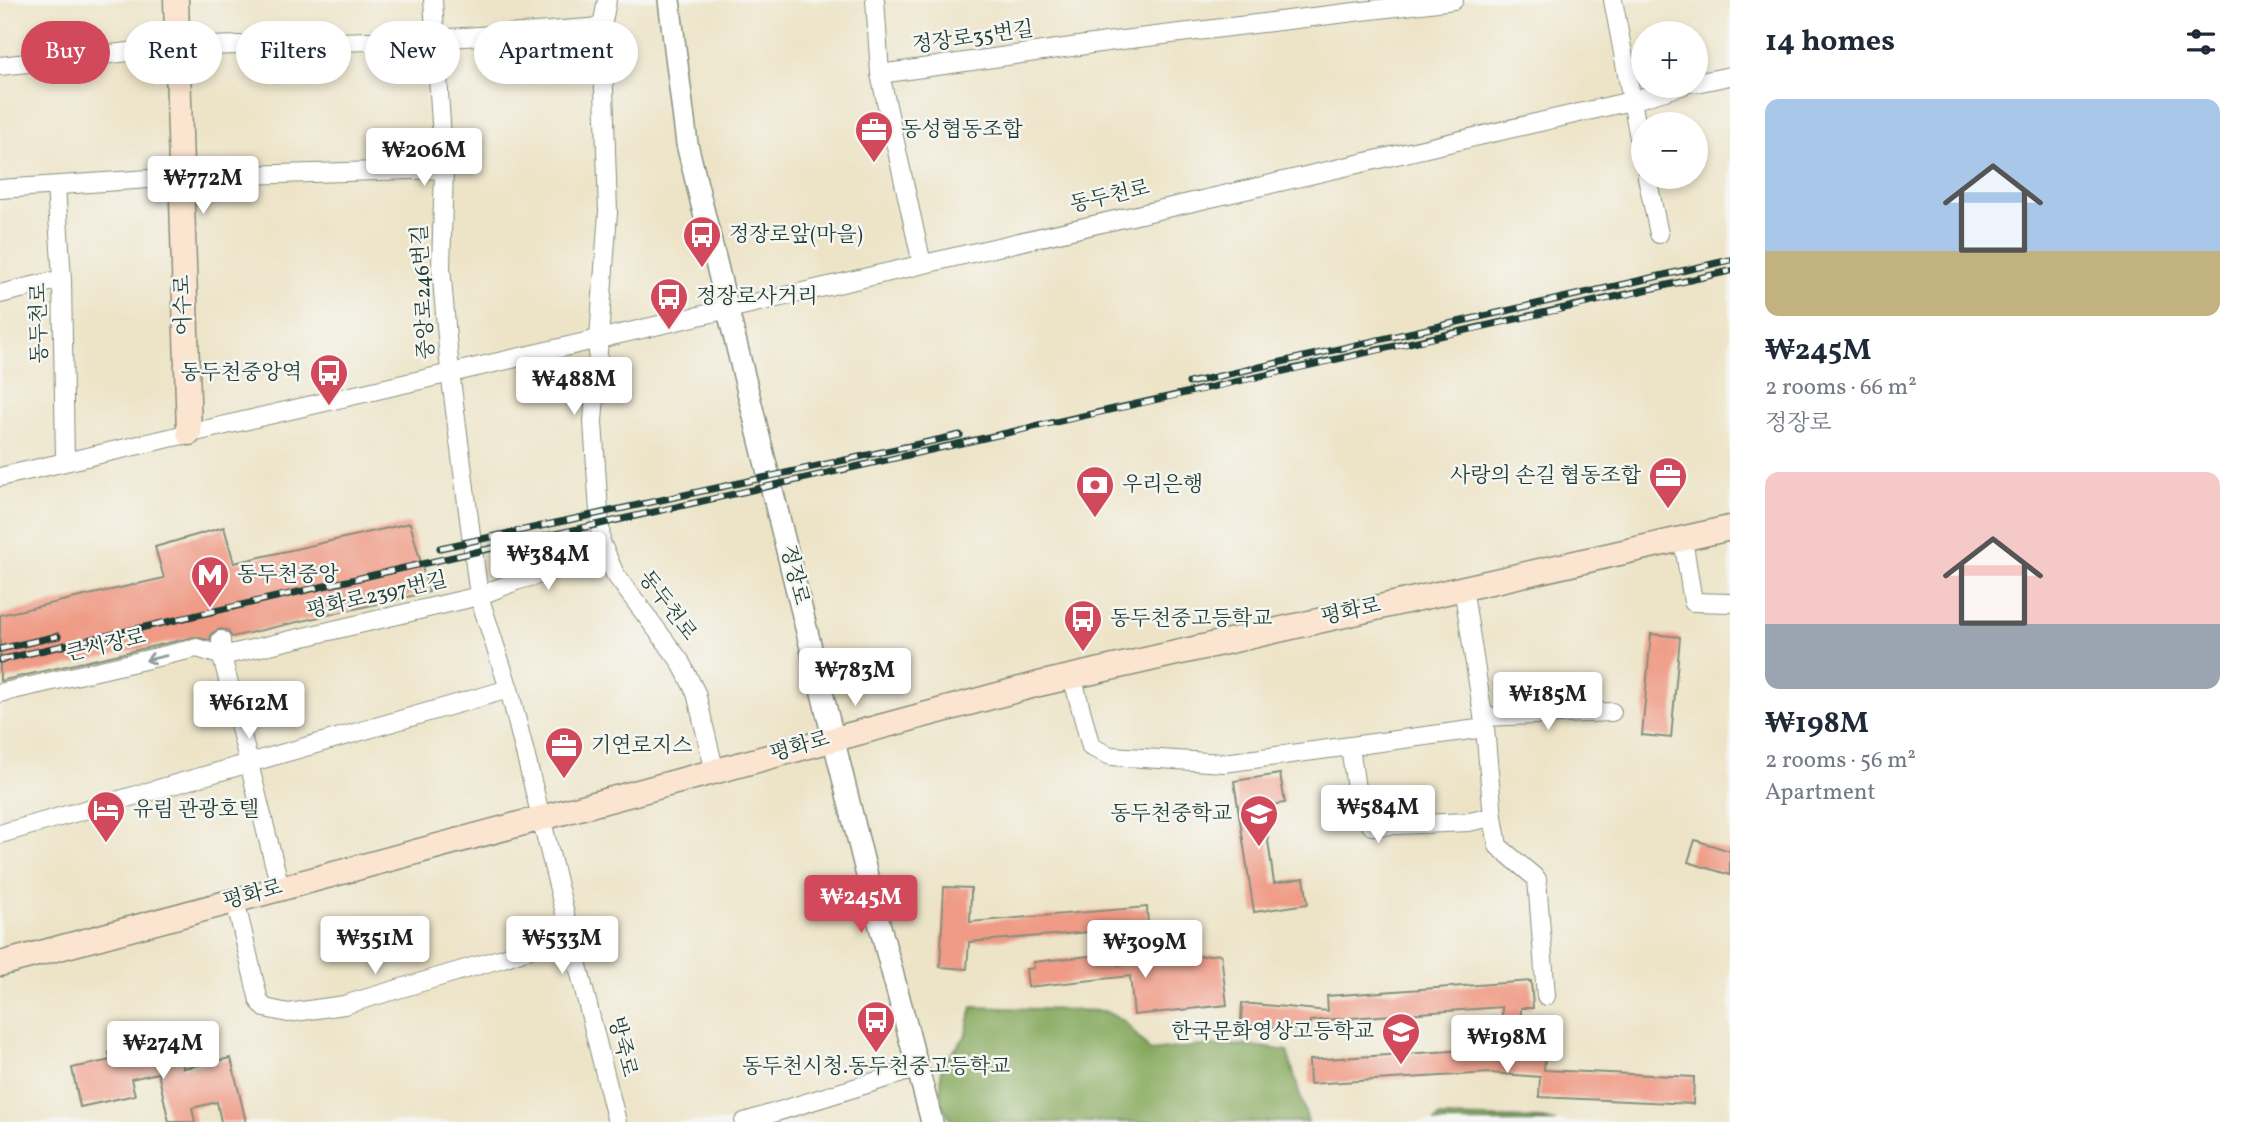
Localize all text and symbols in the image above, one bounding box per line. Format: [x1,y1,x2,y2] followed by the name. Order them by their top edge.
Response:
[910,15,1036,61] street label: 정장로35번길
[21,21,110,84] chip: Buy
[124,21,222,84] chip: Rent
[236,21,351,84] chip: Filters
[365,21,460,84] chip: New
[474,21,638,84] chip: Apartment
[1631,21,1708,189] map controls
[1631,21,1708,98] button: +
[1765,21,1895,63] text: 14 homes
[2182,23,2220,61] icon: filters
[853,109,895,164] office icon: 동성협동조합
[1631,112,1708,189] button: −
[901,116,1023,145] place label: 동성협동조합
[375,128,473,188] pin: ₩206M
[382,135,466,167] text: ₩206M
[1930,145,2056,271] icon: home
[154,156,252,216] pin: ₩772M
[164,163,242,195] text: ₩772M
[1067,174,1153,220] street label: 동두천로
[681,214,723,269] bus stop icon: 정장로앞(마을)
[729,221,863,250] place label: 정장로앞(마을)
[406,224,442,360] street label: 중앙로246번길
[168,274,200,336] street label: 어수로
[648,276,690,331] bus stop icon: 정장로사거리
[25,282,55,364] street label: 동두천로
[696,283,818,312] place label: 정장로사거리
[1765,330,1871,372] text: ₩245M
[308,352,350,407] bus stop icon: 동두천중앙역
[525,358,623,417] pin: ₩488M
[180,359,302,388] place label: 동두천중앙역
[532,364,616,396] text: ₩488M
[1765,372,1917,404] text: 2 rooms · 66 m²
[1765,408,1832,440] text: 정장로
[1647,455,1689,510] office icon: 사랑의 손길 협동조합
[1450,462,1642,491] place label: 사랑의 손길 협동조합
[1074,464,1116,519] bank icon: 우리은행
[1122,471,1203,500] place label: 우리은행
[1930,518,2056,644] icon: home
[499,532,597,592] pin: ₩384M
[507,539,589,571] text: ₩384M
[773,542,815,608] street label: 정장로
[189,554,231,609] metro station icon: 동두천중앙
[237,561,339,590] place label: 동두천중앙
[631,565,703,647] street label: 동두천로
[304,566,450,626] street label: 평화로2397번길
[1318,591,1384,633] street label: 평화로
[1062,598,1104,653] bus stop icon: 동두천중고등학교
[1110,605,1272,634] place label: 동두천중고등학교
[63,623,149,669] street label: 큰시장로
[806,648,904,708] pin: ₩783M
[145,651,168,665] one-way arrow
[815,655,895,687] text: ₩783M
[1499,672,1597,732] pin: ₩185M
[1509,679,1587,711] text: ₩185M
[200,682,298,741] pin: ₩612M
[210,688,288,720] text: ₩612M
[1765,703,1869,745] text: ₩198M
[543,725,585,780] office icon: 기연로지스
[767,725,833,769] street label: 평화로
[591,732,692,761] place label: 기연로지스
[1765,745,1916,777] text: 2 rooms · 56 m²
[1765,777,1876,809] text: Apartment
[1329,786,1427,845] pin: ₩584M
[85,789,127,844] hotel icon: 유림 관광호텔
[1337,792,1419,824] text: ₩584M
[1238,793,1280,848] school or university icon: 동두천중학교
[133,796,259,825] place label: 유림 관광호텔
[1110,800,1232,829] place label: 동두천중학교
[220,873,286,917] street label: 평화로
[812,876,910,935] pin: ₩245M
[820,882,902,914] text: ₩245M
[326,916,424,976] pin: ₩351M
[513,916,611,976] pin: ₩533M
[1096,920,1194,980] pin: ₩309M
[336,923,414,955] text: ₩351M
[522,923,602,955] text: ₩533M
[1103,927,1187,959] text: ₩309M
[855,999,897,1054] bus stop icon: 동두천시청.동두천중고등학교
[1380,1011,1422,1066] school or university icon: 한국문화영상고등학교
[601,1014,643,1080] street label: 방죽로
[1458,1016,1556,1075] pin: ₩198M
[1171,1018,1374,1047] place label: 한국문화영상고등학교
[114,1021,212,1081] pin: ₩274M
[1467,1022,1547,1054] text: ₩198M
[123,1028,203,1060] text: ₩274M
[742,1053,1010,1082] place label: 동두천시청.동두천중고등학교

